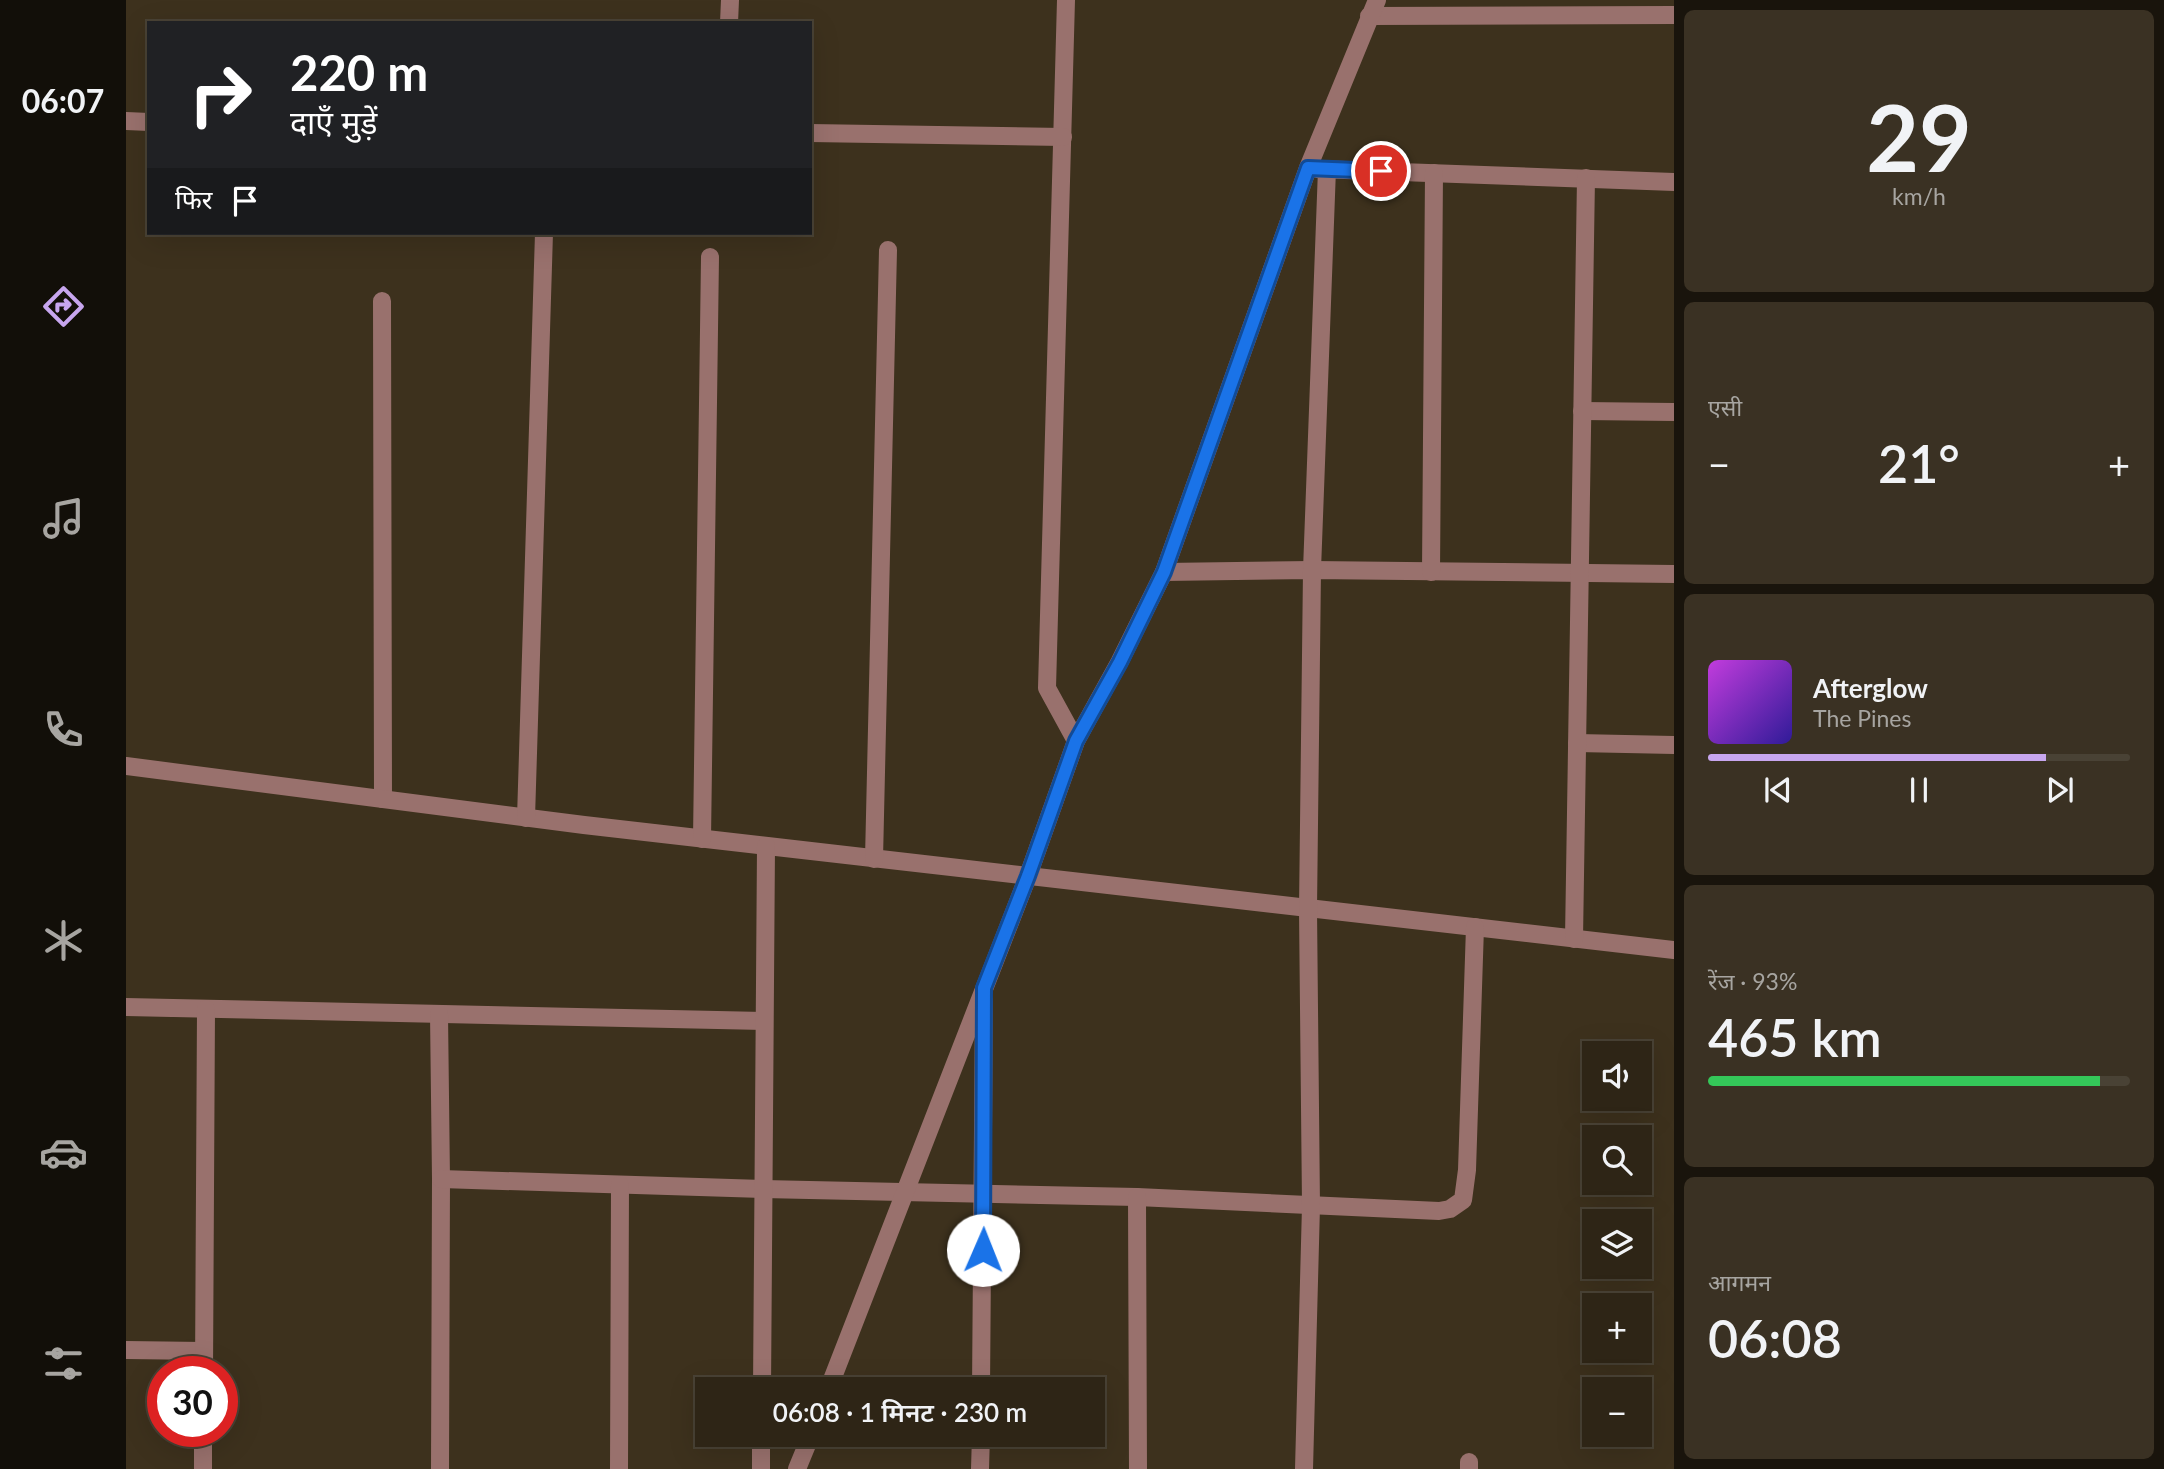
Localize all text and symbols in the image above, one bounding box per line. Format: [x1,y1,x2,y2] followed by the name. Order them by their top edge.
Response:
[290,43,428,101] text: 220 m
[175,49,266,140] icon: right
[22,81,104,120] text: 06:07
[1866,82,1972,191] text: 29
[290,102,377,141] text: दाएँ मुड़ें
[1351,141,1411,201] pin
[1362,152,1400,190] icon: arrive
[226,182,264,220] icon: arrive
[1892,182,1946,210] text: km/h
[175,183,212,215] text: फिर
[39,282,88,331] icon: directions
[1708,393,1742,421] text: एसी
[1878,432,1960,494] text: 21°
[1708,441,1730,487] text: −
[2108,441,2130,487] text: +
[39,494,88,543] icon: music
[1813,672,1928,704] text: Afterglow
[1813,704,1911,732] text: The Pines
[39,705,88,754] icon: phone
[1759,771,1797,809] icon: previous
[1900,771,1938,809] icon: pause
[2041,771,2079,809] icon: next
[39,916,88,965] icon: climate
[1708,967,1797,995] text: रेंज · 93%
[1708,1006,1882,1068] text: 465 km
[1582,1041,1652,1447] map controls
[1582,1041,1652,1111] button: sound
[1582,1125,1652,1195] button: search
[39,1128,88,1177] icon: car
[1582,1209,1652,1279] button: layers
[946,1213,1020,1287] position arrow
[1708,1268,1771,1296] text: आगमन
[1582,1293,1652,1363] button: +
[1708,1307,1842,1369] text: 06:08
[39,1339,88,1388] icon: filters
[147,1356,238,1447] speed limit sign: 30
[1582,1377,1652,1447] button: −
[773,1396,1027,1428] text: 06:08 · 1 मिनट · 230 m

